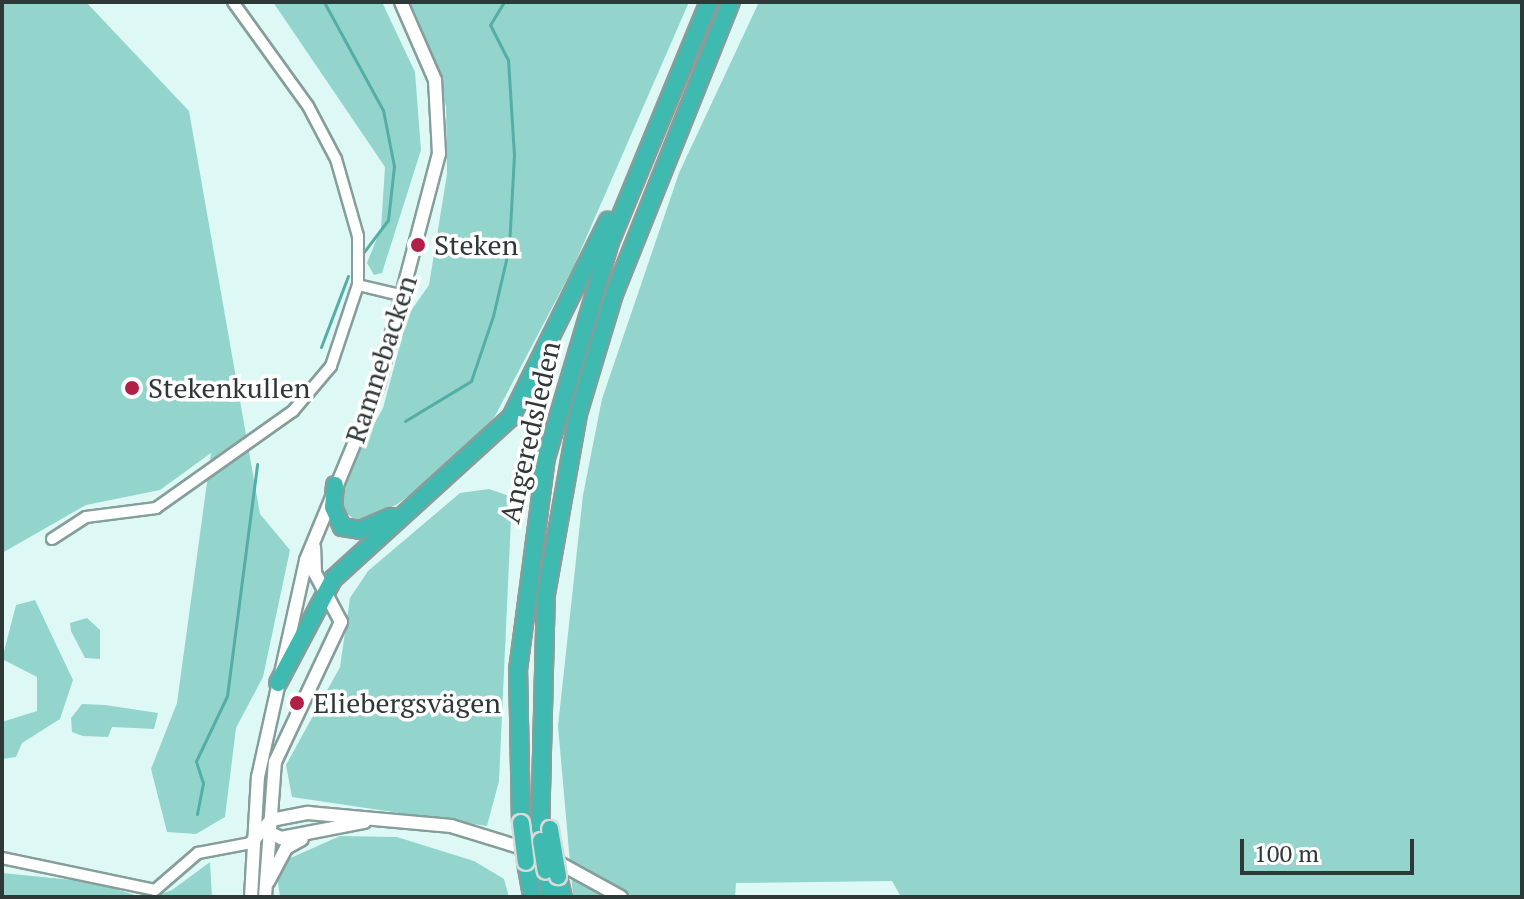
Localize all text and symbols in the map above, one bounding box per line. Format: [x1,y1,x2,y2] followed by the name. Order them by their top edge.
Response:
[434,228,518,262] place label: Steken
[409,236,427,254] marker: Steken
[338,271,424,447] street label: Ramnebacken
[493,338,567,526] street label: Angeredsleden
[148,371,310,405] place label: Stekenkullen
[123,379,141,397] marker: Stekenkullen
[313,686,501,720] place label: Eliebergsvägen
[288,694,306,712] marker: Eliebergsvägen
[1244,823,1418,873] scale bar
[1254,837,1319,869] text: 100 m

